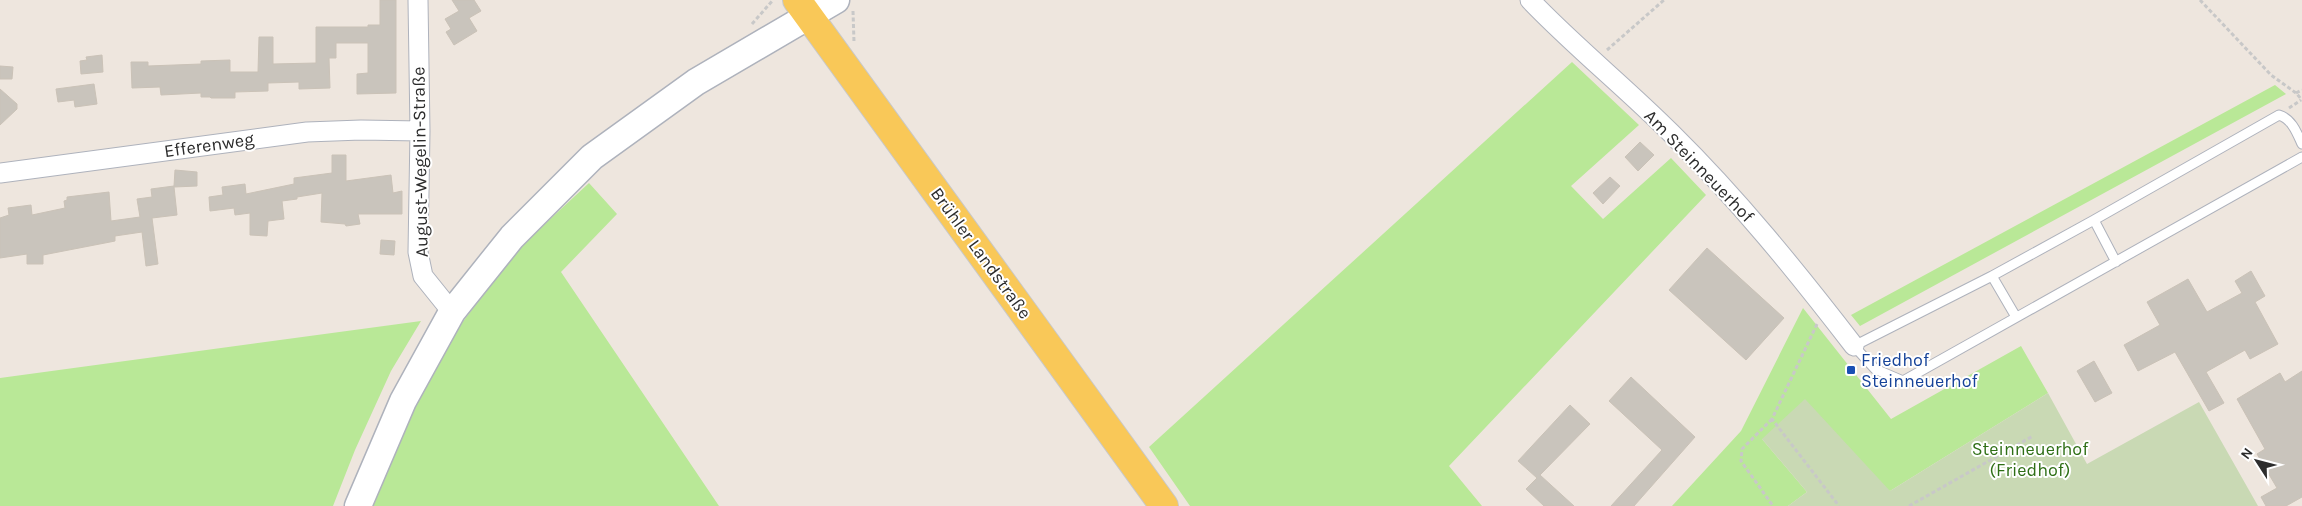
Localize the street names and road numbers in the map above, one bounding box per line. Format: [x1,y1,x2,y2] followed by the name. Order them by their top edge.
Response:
[407,66,433,258] street label: August-Wegelin-Straße
[1640,105,1759,228] street label: Am Steinneuerhof
[163,128,255,162] street label: Efferenweg
[926,183,1036,323] street label: Brühler Landstraße

